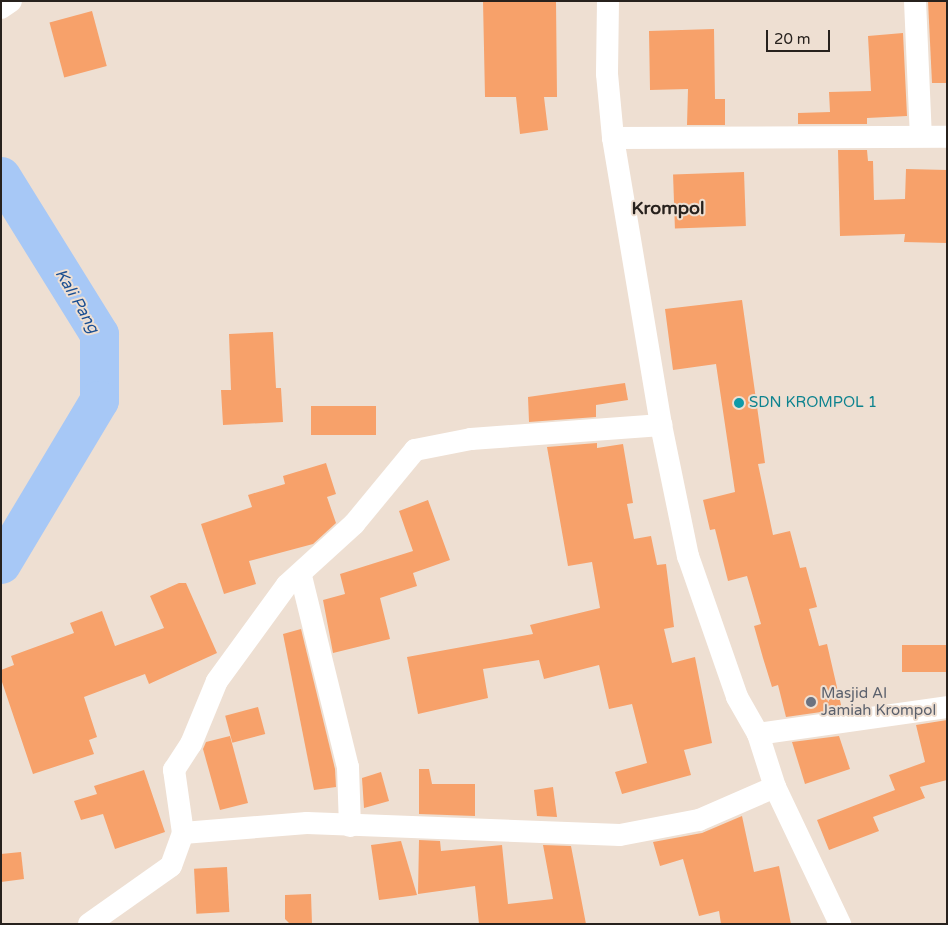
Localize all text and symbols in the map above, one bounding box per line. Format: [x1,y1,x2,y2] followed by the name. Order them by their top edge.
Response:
[768,20,832,52] scale bar
[774,30,811,48] text: 20 m
[632,197,704,219] district label: Krompol
[51,265,103,337] water label: Kali Pang
[749,394,877,412] place label: SDN KROMPOL 1
[733,397,745,409] marker: SDN KROMPOL 1
[821,684,936,719] place label: Masjid Al Jamiah Krompol
[805,696,817,708] marker: Masjid Al Jamiah Krompol

